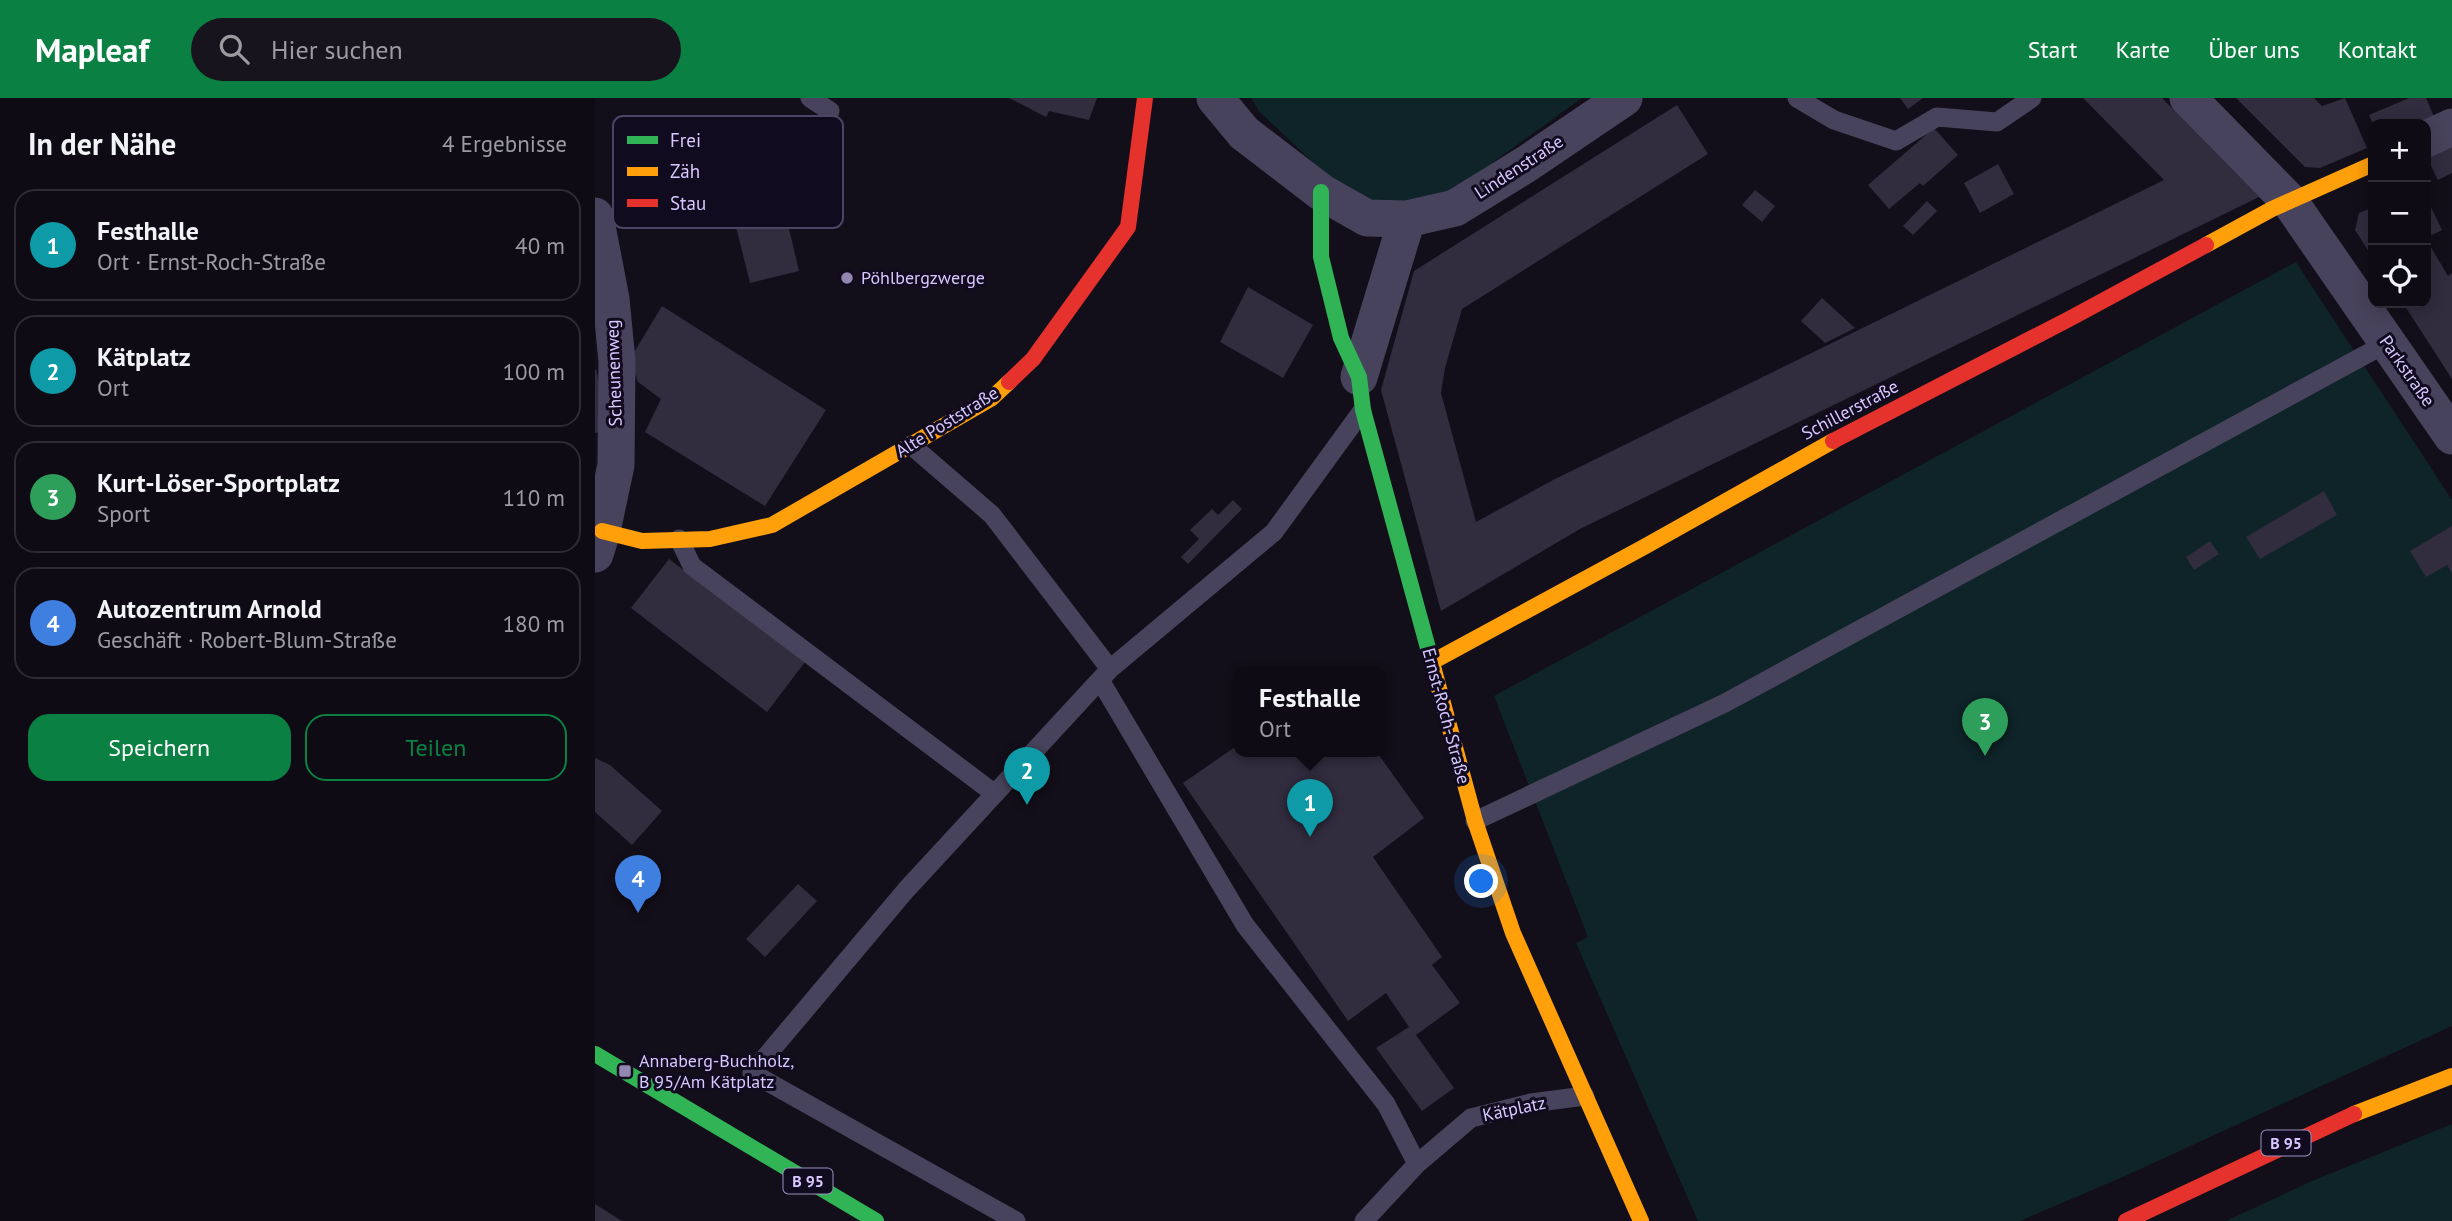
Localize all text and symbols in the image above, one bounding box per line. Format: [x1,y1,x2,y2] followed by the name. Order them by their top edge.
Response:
[191,18,681,81] search box
[35,28,149,71] text: Mapleaf
[215,30,253,68] icon: search
[271,33,403,66] text: Hier suchen
[2028,34,2077,65] text: Start
[2115,34,2170,65] text: Karte
[2208,34,2300,65] text: Über uns
[2338,34,2417,65] text: Kontakt
[613,116,843,228] legend
[2368,119,2431,308] map controls
[2368,119,2431,182] button: +
[28,124,176,163] text: In der Nähe
[670,128,701,152] text: Frei
[442,129,567,158] text: 4 Ergebnisse
[1470,129,1567,204] street label: Lindenstraße
[670,159,700,183] text: Zäh
[2368,182,2431,245] button: −
[670,191,706,215] text: Stau
[97,214,199,247] text: Festhalle
[46,231,60,260] text: 1
[515,231,565,260] text: 40 m
[2368,245,2431,308] button: locate
[97,247,326,276] text: Ort · Ernst-Roch-Straße
[861,266,985,289] place label: Pöhlbergzwerge
[839,270,855,286] marker: Pöhlbergzwerge
[600,319,627,427] street label: Scheunenweg
[2375,331,2440,411] street label: Parkstraße
[97,340,191,373] text: Kätplatz
[46,357,60,386] text: 2
[503,357,565,386] text: 100 m
[97,373,129,402] text: Ort
[1797,374,1902,445] street label: Schillerstraße
[891,381,1002,462] street label: Alte Poststraße
[97,466,340,499] text: Kurt-Löser-Sportplatz
[46,483,60,512] text: 3
[503,483,565,512] text: 110 m
[97,499,150,528] text: Sport
[97,592,322,625] text: Autozentrum Arnold
[46,609,60,638] text: 4
[503,609,565,638] text: 180 m
[97,625,397,654] text: Geschäft · Robert-Blum-Straße
[1417,645,1476,786] street label: Ernst-Roch-Straße
[1233,666,1387,757] popup
[1259,681,1361,714] text: Festhalle
[1962,698,2008,756] pin: 3
[28,714,291,781] button: Speichern
[305,714,567,781] button: Teilen
[1259,714,1291,743] text: Ort
[1004,747,1050,805] pin: 2
[1287,779,1333,837] pin: 1
[615,855,661,913] pin: 4
[1464,864,1498,898] your location
[639,1049,794,1093] place label: Annaberg-Buchholz, B 95/Am Kätplatz
[617,1063,633,1079] marker: Annaberg-Buchholz, B 95/Am Kätplatz
[1480,1091,1548,1126] street label: Kätplatz
[2261,1130,2311,1156] road number: B 95
[783,1168,833,1194] road number: B 95

